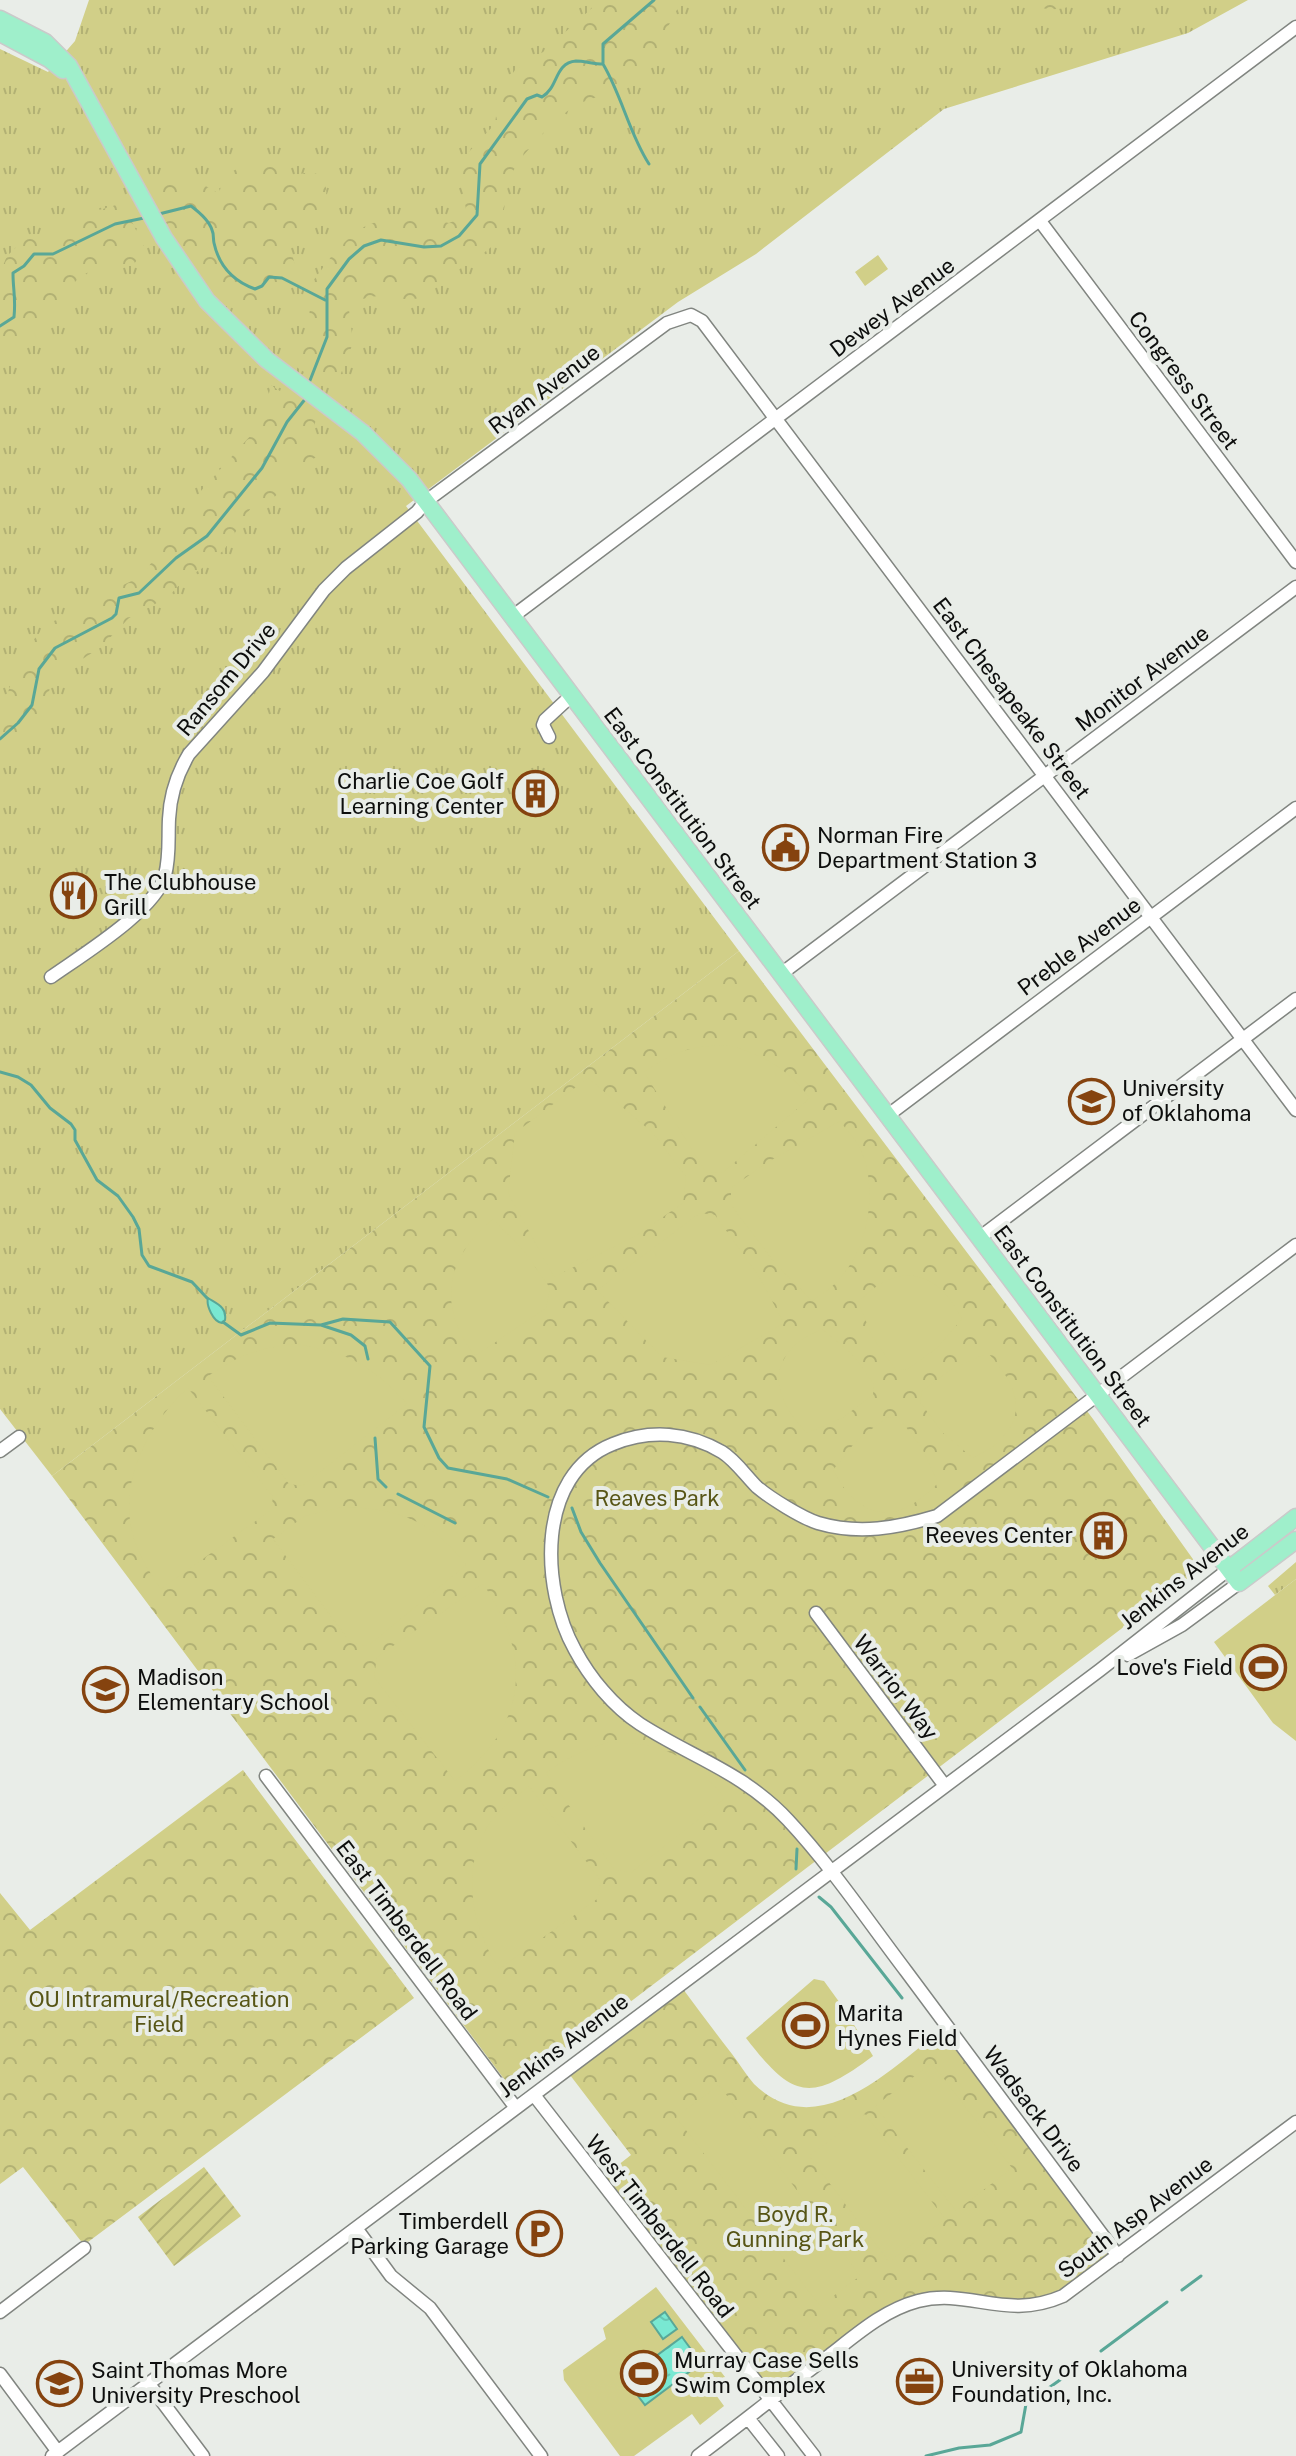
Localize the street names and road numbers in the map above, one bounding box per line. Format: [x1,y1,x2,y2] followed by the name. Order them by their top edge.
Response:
[825,252,959,362] street label: Dewey Avenue
[1124,306,1244,454] street label: Congress Street
[483,339,605,439] street label: Ryan Avenue
[928,592,1096,804] street label: East Chesapeake Street
[171,617,281,741] street label: Ransom Drive
[1070,619,1214,737] street label: Monitor Avenue
[599,702,767,914] street label: East Constitution Street
[1012,891,1146,1001] street label: Preble Avenue
[989,1220,1157,1432] street label: East Constitution Street
[1114,1518,1254,1634] street label: Jenkins Avenue
[848,1630,944,1745] street label: Warrior Way
[331,1835,483,2025] street label: East Timberdell Road
[493,1988,633,2102] street label: Jenkins Avenue
[978,2041,1090,2177] street label: Wadsack Drive
[581,2129,739,2323] street label: West Timberdell Road
[1053,2150,1217,2284] street label: South Asp Avenue

